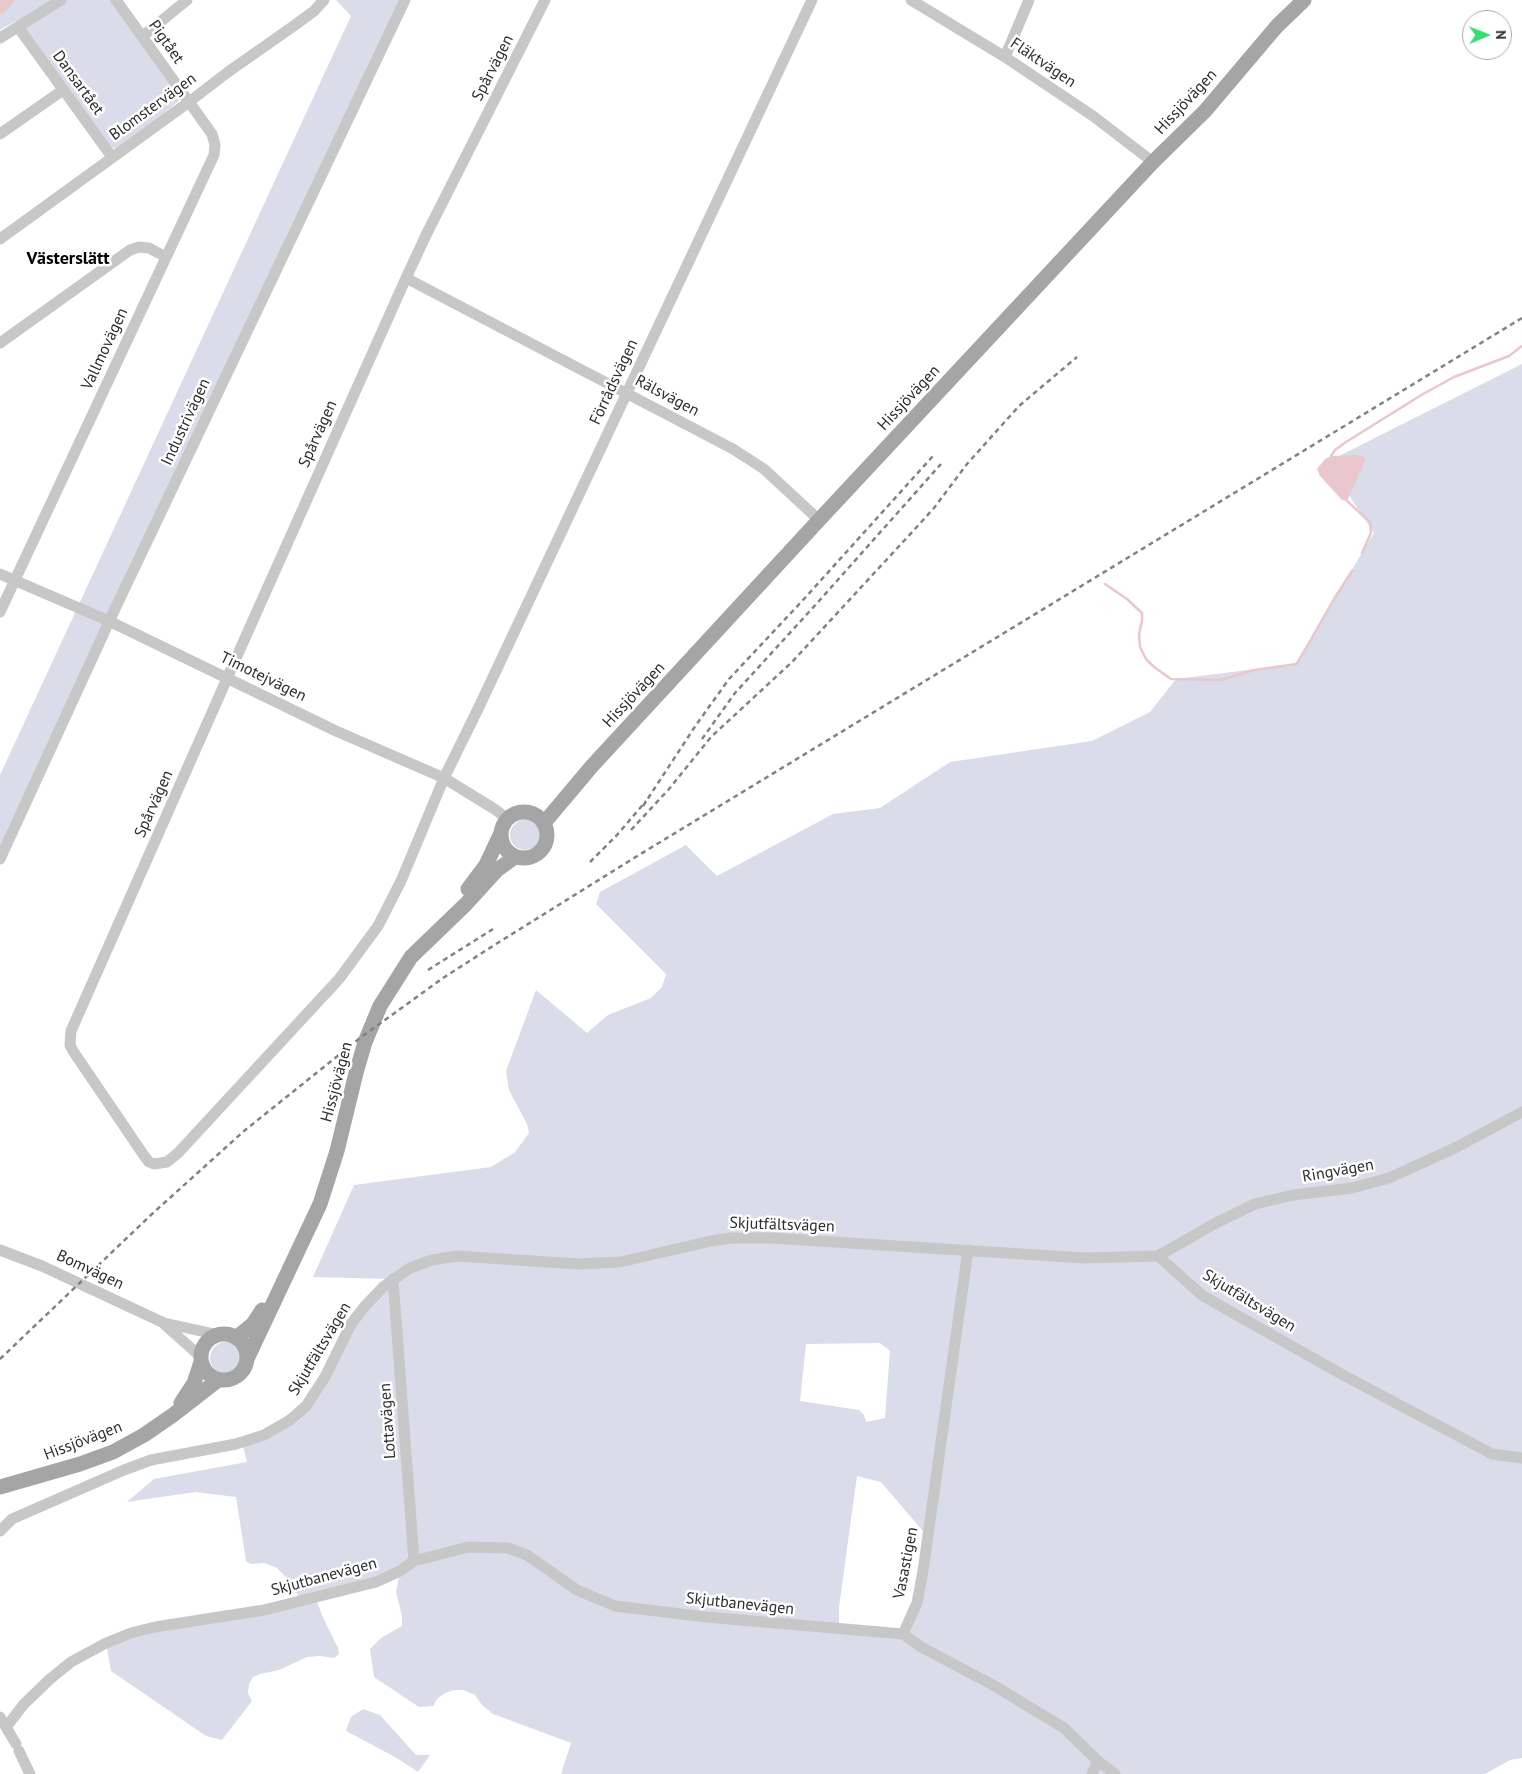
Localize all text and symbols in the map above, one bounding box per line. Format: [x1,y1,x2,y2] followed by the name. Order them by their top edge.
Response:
[1462,10,1512,60] north arrow
[144,17,188,67] street label: Pigtået
[1492,30,1510,40] text: N
[468,32,518,104] street label: Spårvägen
[1007,34,1079,92] street label: Fläktvägen
[48,47,108,119] street label: Dansartået
[1151,65,1221,139] street label: Hissjövägen
[106,69,200,145] street label: Blomstervägen
[27,248,109,270] district label: Västerslätt
[78,305,132,393] street label: Vallmovägen
[586,336,642,428] street label: Förrådsvägen
[874,361,944,435] street label: Hissjövägen
[632,371,702,421] street label: Rälsvägen
[158,376,214,468] street label: Industrivägen
[295,397,341,471] street label: Spårvägen
[217,648,309,706] street label: Timotejvägen
[599,658,669,732] street label: Hissjövägen
[131,767,177,841] street label: Spårvägen
[317,1040,357,1124] street label: Hissjövägen
[1301,1155,1375,1187] street label: Ringvägen
[729,1214,835,1236] street label: Skjutfältsvägen
[53,1246,127,1294] street label: Bomvägen
[1199,1266,1299,1336] street label: Skjutfältsvägen
[285,1299,355,1399] street label: Skjutfältsvägen
[376,1383,400,1459] street label: Lottavägen
[41,1417,125,1465] street label: Hissjövägen
[890,1525,922,1601] street label: Vasastigen
[269,1554,379,1600] street label: Skjutbanevägen
[685,1589,795,1619] street label: Skjutbanevägen

